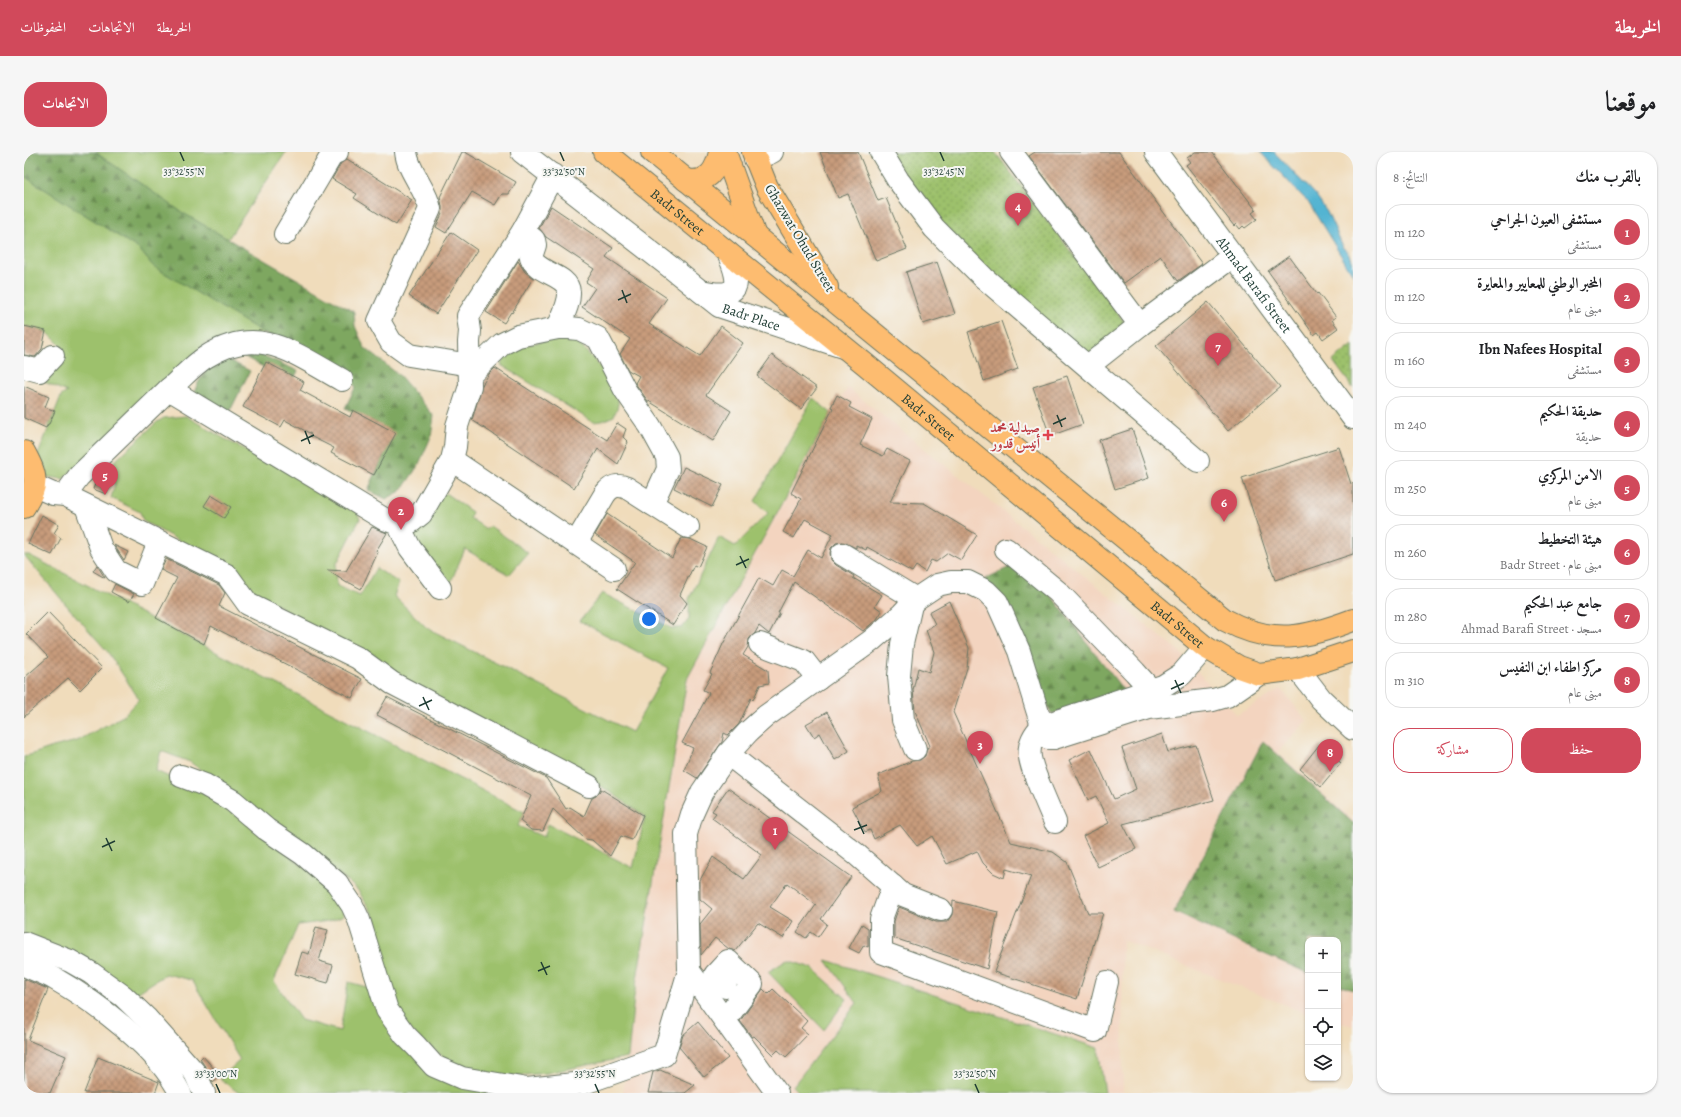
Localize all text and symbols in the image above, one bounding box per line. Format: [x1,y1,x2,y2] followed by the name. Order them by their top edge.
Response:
[1615,14,1661,40] text: الخريطة
[20,18,66,37] text: المحفوظات
[88,18,135,37] text: الاتجاهات
[157,18,191,37] text: الخريطة
[24,82,107,127] button: الاتجاهات
[1605,83,1657,121] text: موقعنا
[164,165,204,178] text: 33°32'55"N
[543,165,585,178] text: 33°32'50"N
[923,165,965,178] text: 33°32'45"N
[1575,165,1641,188] text: بالقرب منك
[1393,169,1428,186] text: النتائج: 8
[760,181,840,296] street label: Ghazwat Ohud Street
[647,184,709,240] street label: Badr Street
[1005,193,1031,226] pin: 4
[1490,209,1602,229] text: مستشفى العيون الجراحي
[1394,224,1425,241] text: 120 m
[1625,224,1629,241] text: 1
[1211,232,1297,337] street label: Ahmad Barafi Street
[1567,236,1602,253] text: مستشفى
[1477,273,1602,293] text: المخبر الوطني للمعايير والمعايرة
[1394,288,1425,305] text: 120 m
[1624,288,1630,305] text: 2
[720,298,783,335] street label: Badr Place
[1568,300,1602,317] text: مبنى عام
[1205,333,1231,366] pin: 7
[1479,339,1602,359] text: Ibn Nafees Hospital
[1394,352,1425,369] text: 160 m
[1624,352,1630,369] text: 3
[1567,361,1602,378] text: مستشفى
[898,389,960,445] street label: Badr Street
[1539,401,1602,421] text: حديقة الحكيم
[1394,416,1426,433] text: 240 m
[1624,416,1630,433] text: 4
[989,418,1041,453] place label: صيدلية محمد أنيس قدور
[1576,428,1602,445] text: حديقة
[1043,430,1053,440] marker: صيدلية محمد أنيس قدور
[92,462,118,495] pin: 5
[1538,465,1602,485] text: الامن المركزي
[1394,480,1426,497] text: 250 m
[1624,480,1630,497] text: 5
[1211,489,1237,522] pin: 6
[1568,492,1602,509] text: مبنى عام
[388,497,414,530] pin: 2
[1538,529,1602,549] text: هيئة التخطيط
[1394,544,1427,561] text: 260 m
[1624,544,1630,561] text: 6
[1500,556,1602,573] text: مبنى عام · Badr Street
[1523,593,1602,613] text: جامع عبد الحكيم
[1147,596,1209,653] street label: Badr Street
[1394,608,1427,625] text: 280 m
[1624,608,1630,625] text: 7
[639,609,659,629] your location
[1461,620,1602,637] text: مسجد · Ahmad Barafi Street
[1499,657,1602,677] text: مركز اطفاء ابن النفيس
[1394,672,1424,689] text: 310 m
[1624,672,1630,689] text: 8
[1568,684,1602,701] text: مبنى عام
[1393,728,1513,773] button: مشاركة
[1521,728,1641,773] button: حفظ
[967,731,993,764] pin: 3
[1317,739,1343,772] pin: 8
[762,817,788,850] pin: 1
[1305,937,1341,1081] map controls
[1305,937,1341,973] button: +
[1305,973,1341,1009] button: −
[1305,1009,1341,1045] button: locate
[1305,1045,1341,1081] button: layers
[195,1067,237,1080] text: 33°33'00"N
[575,1067,615,1080] text: 33°32'55"N
[954,1067,996,1080] text: 33°32'50"N

